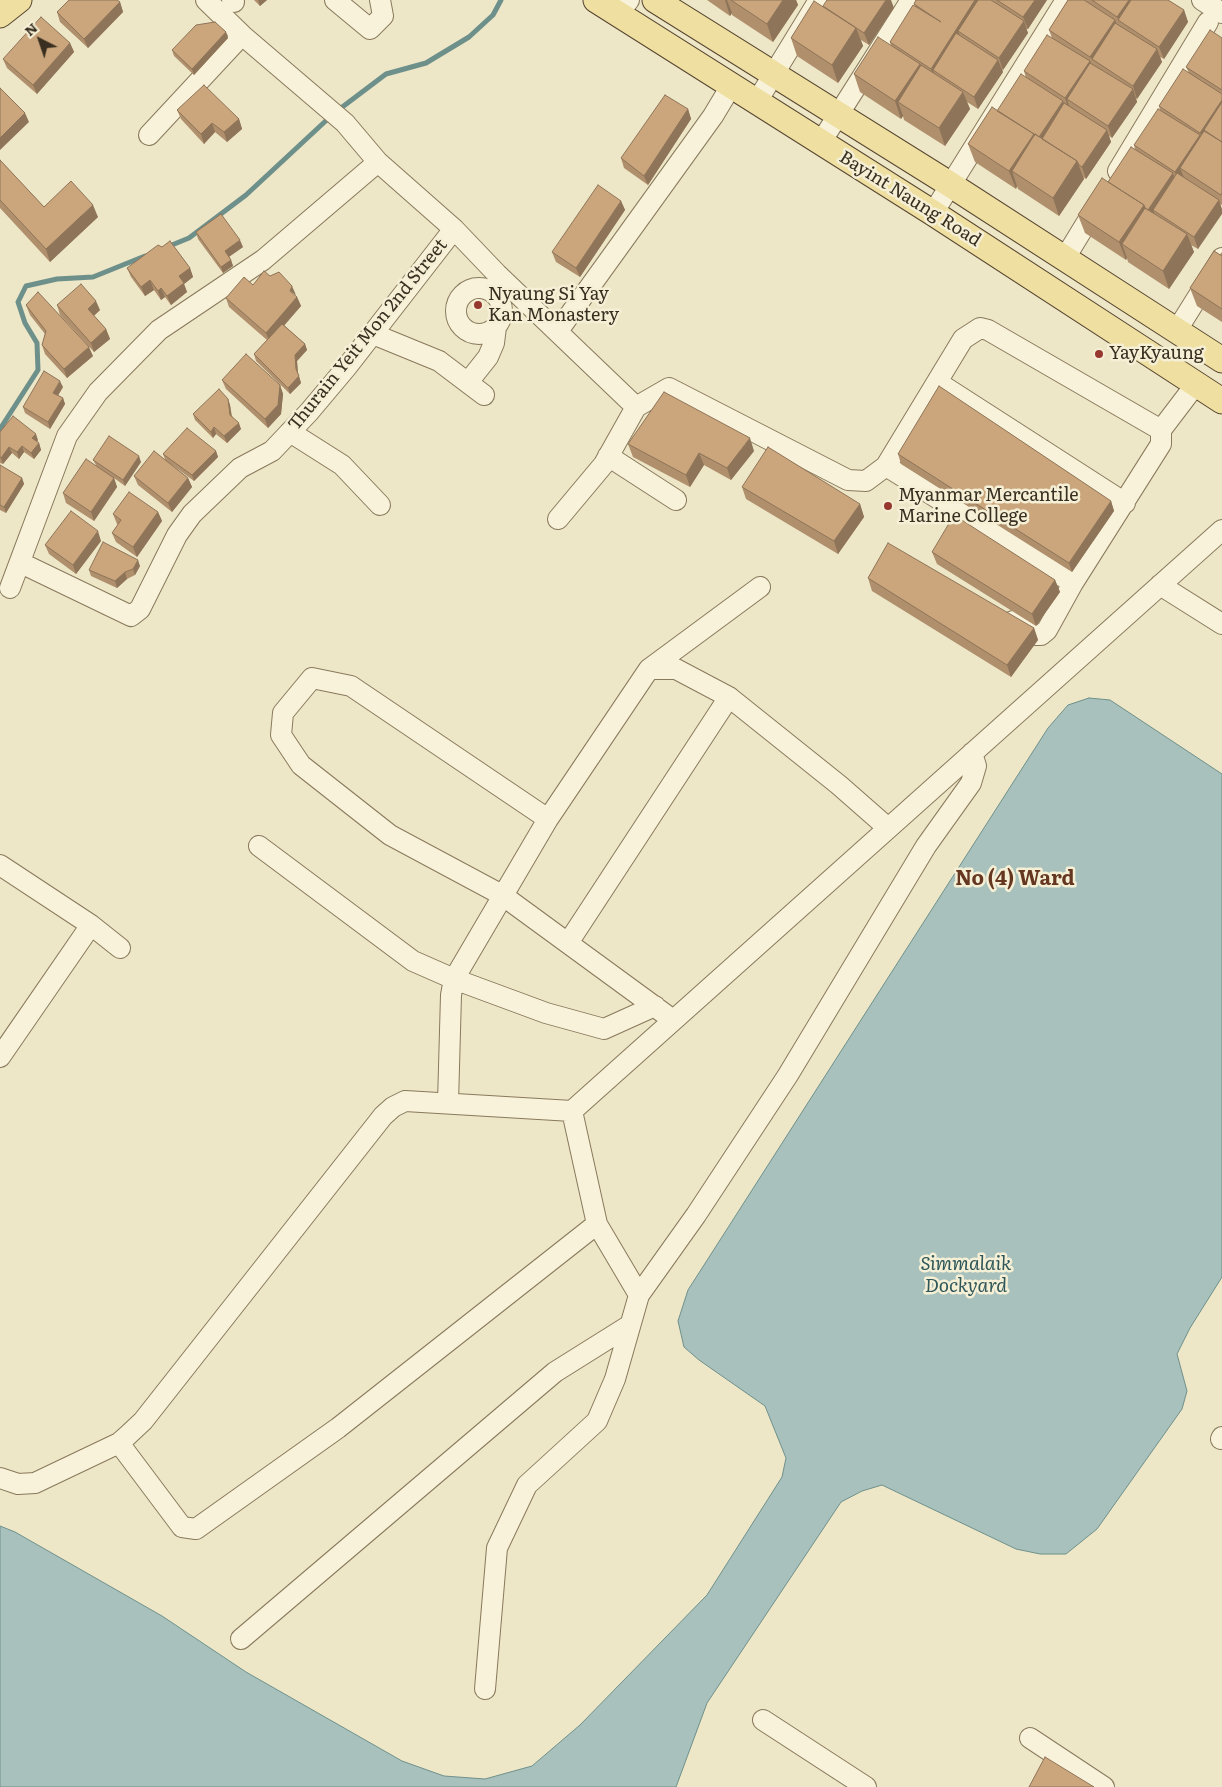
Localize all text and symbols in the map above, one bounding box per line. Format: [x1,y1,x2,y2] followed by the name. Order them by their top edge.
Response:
[15,15,65,65] north arrow
[19,17,41,40] text: N
[835,147,985,251] street label: Bayint Naung Road
[284,235,452,435] street label: Thurain Yeit Mon 2nd Street
[488,284,619,326] place label: Nyaung Si Yay Kan Monastery
[472,299,484,311] marker: Nyaung Si Yay Kan Monastery
[1109,343,1204,365] place label: YayKyaung
[1093,348,1105,360] marker: YayKyaung
[898,485,1079,528] place label: Myanmar Mercantile Marine College
[882,500,894,512] marker: Myanmar Mercantile Marine College
[955,867,1075,891] district label: No (4) Ward
[921,1253,1011,1297] water label: Simmalaik Dockyard

